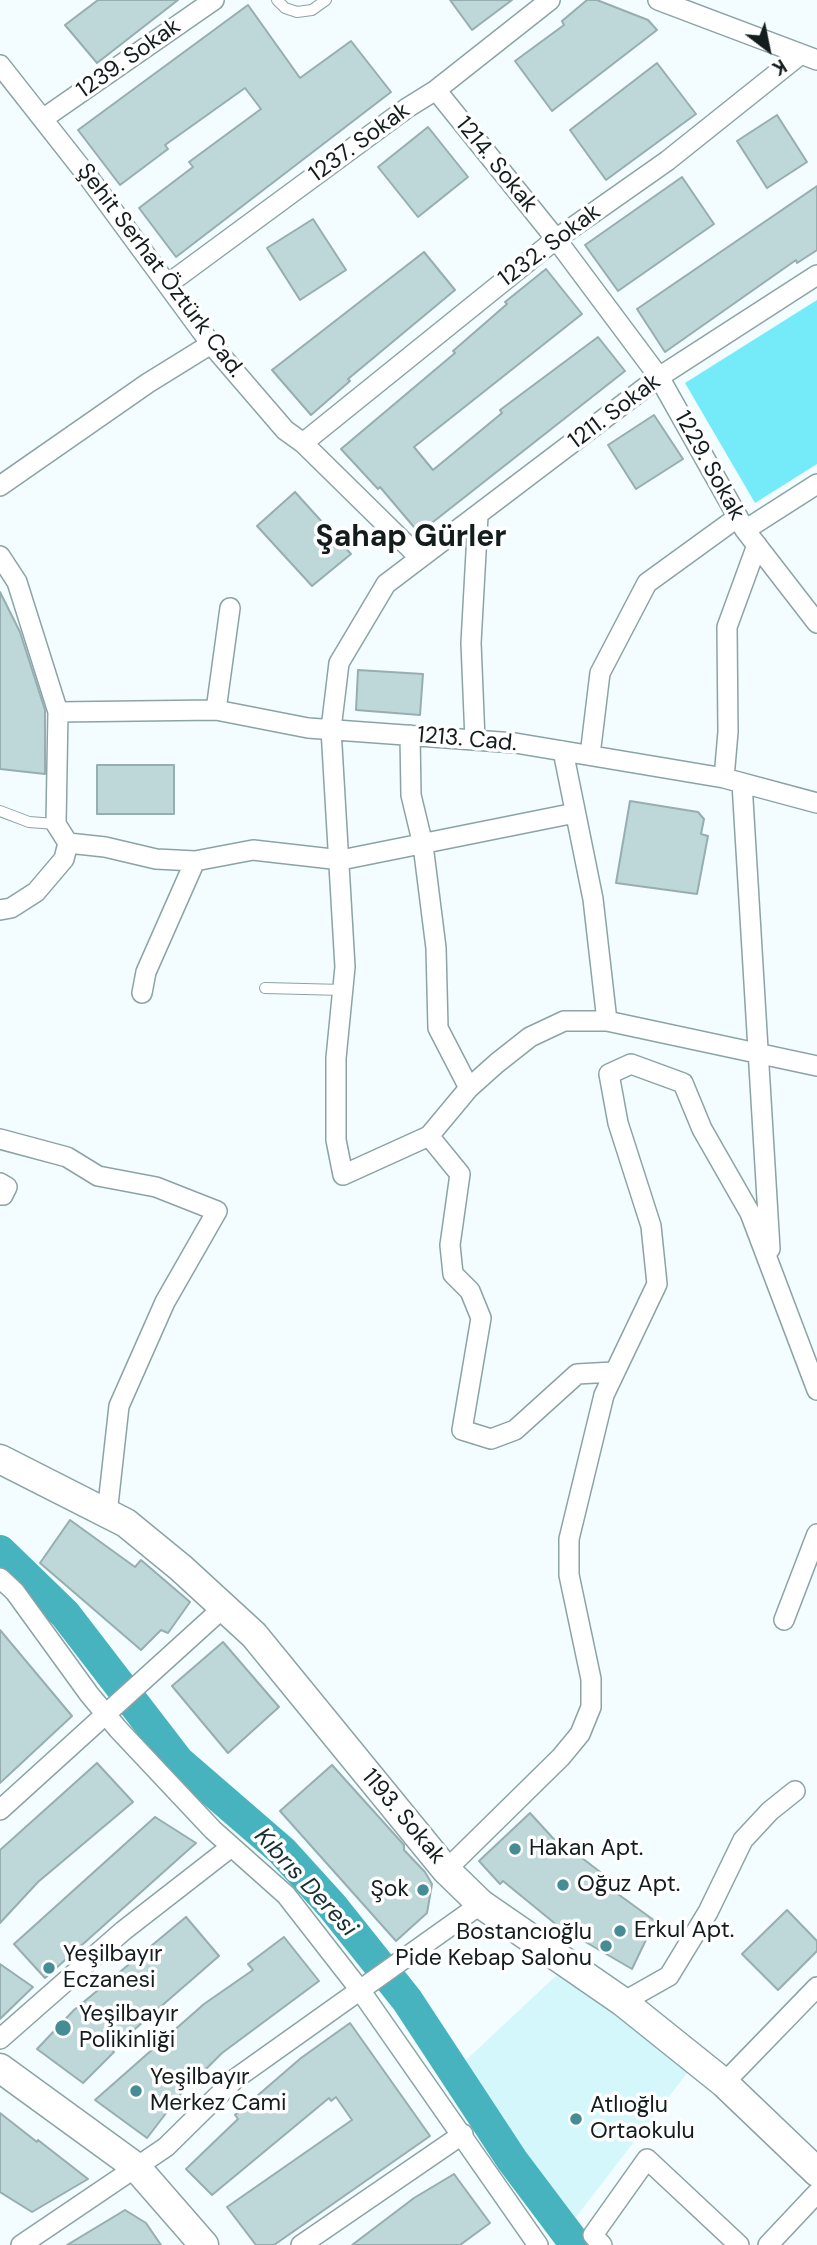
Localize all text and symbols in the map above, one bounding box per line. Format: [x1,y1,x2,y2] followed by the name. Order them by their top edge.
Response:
[72,13,186,105] street label: 1239. Sokak
[733,14,803,84] north arrow
[768,53,791,81] text: K
[304,97,416,189] street label: 1237. Sokak
[449,112,543,218] street label: 1214. Sokak
[71,159,249,383] street label: Şehit Serhat Öztürk Cad.
[494,199,606,293] street label: 1232. Sokak
[564,368,666,456] street label: 1211. Sokak
[668,407,750,525] street label: 1229. Sokak
[316,520,506,556] district label: Şahap Gürler
[416,722,518,758] street label: 1213. Cad.
[355,1764,451,1870] street label: 1193. Sokak
[247,1823,363,1943] water label: Kıbrıs Deresi
[529,1835,643,1863] place label: Hakan Apt.
[507,1841,523,1857] marker: Hakan Apt.
[577,1871,680,1899] place label: Oğuz Apt.
[370,1876,409,1904] place label: Şok
[555,1877,571,1893] marker: Oğuz Apt.
[415,1882,431,1898] marker: Şok
[634,1917,734,1945] place label: Erkul Apt.
[395,1919,592,1973] place label: Bostancıoğlu Pide Kebap Salonu
[612,1923,628,1939] marker: Erkul Apt.
[598,1938,614,1954] marker: Bostancıoğlu Pide Kebap Salonu
[63,1941,163,1995] place label: Yeşilbayır Eczanesi
[41,1960,57,1976] marker: Yeşilbayır Eczanesi
[79,2001,179,2055] place label: Yeşilbayır Polikinliği
[53,2018,73,2038] marker: Yeşilbayır Polikinliği
[150,2064,286,2118] place label: Yeşilbayır Merkez Cami
[128,2083,144,2099] marker: Yeşilbayır Merkez Cami
[590,2092,695,2146] place label: Atlıoğlu Ortaokulu
[568,2111,584,2127] marker: Atlıoğlu Ortaokulu

